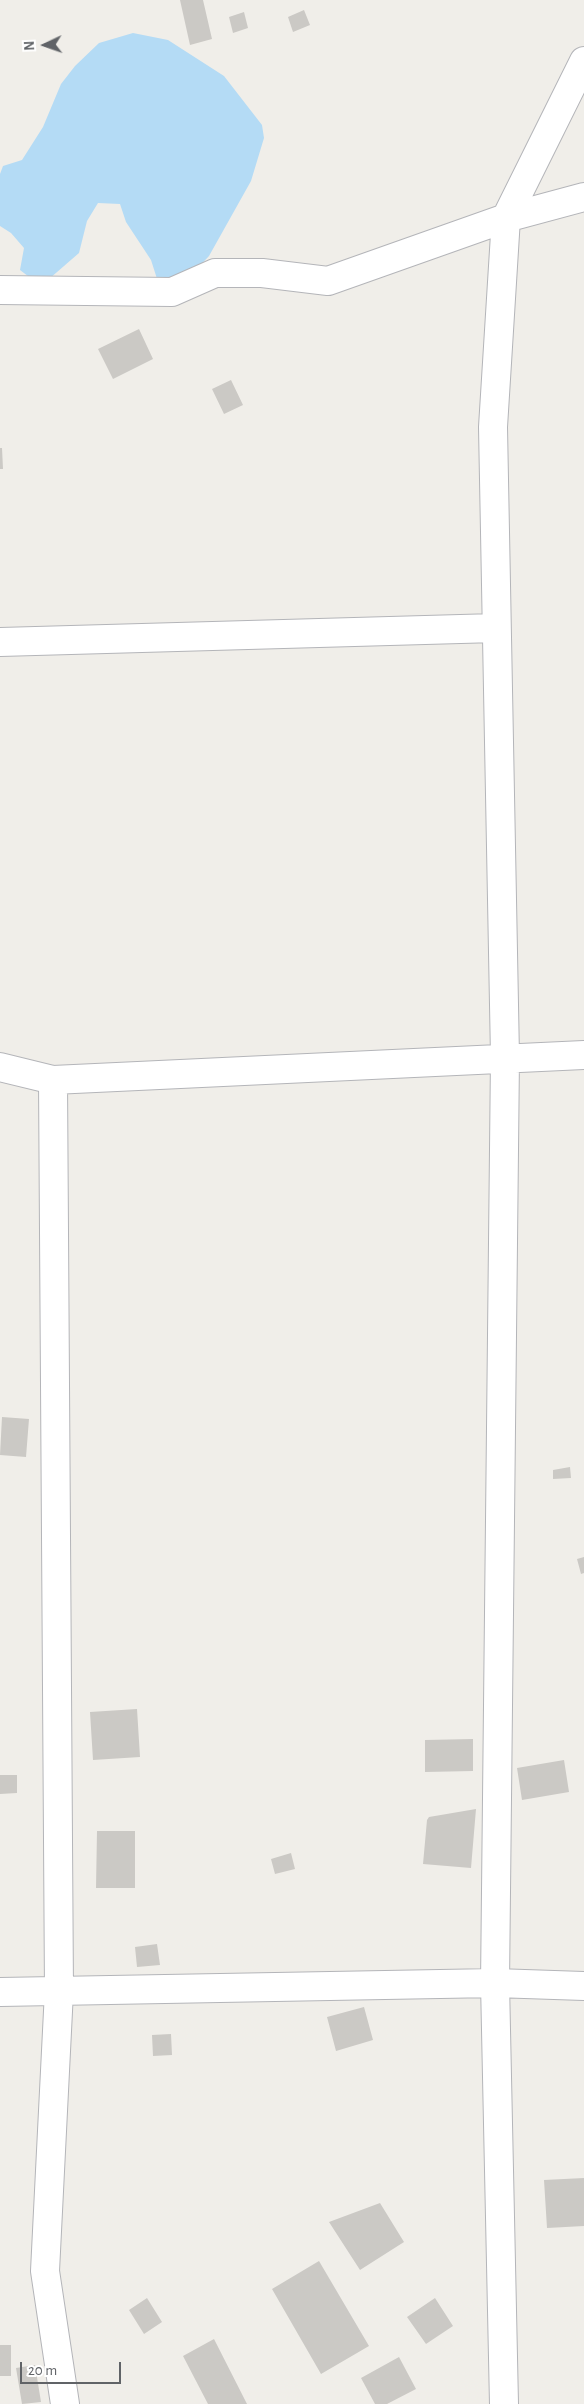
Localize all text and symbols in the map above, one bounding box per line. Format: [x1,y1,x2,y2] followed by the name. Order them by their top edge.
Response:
[20,20,70,70] north arrow
[23,41,37,51] text: N
[22,2352,124,2384] scale bar
[28,2363,57,2378] text: 20 m

